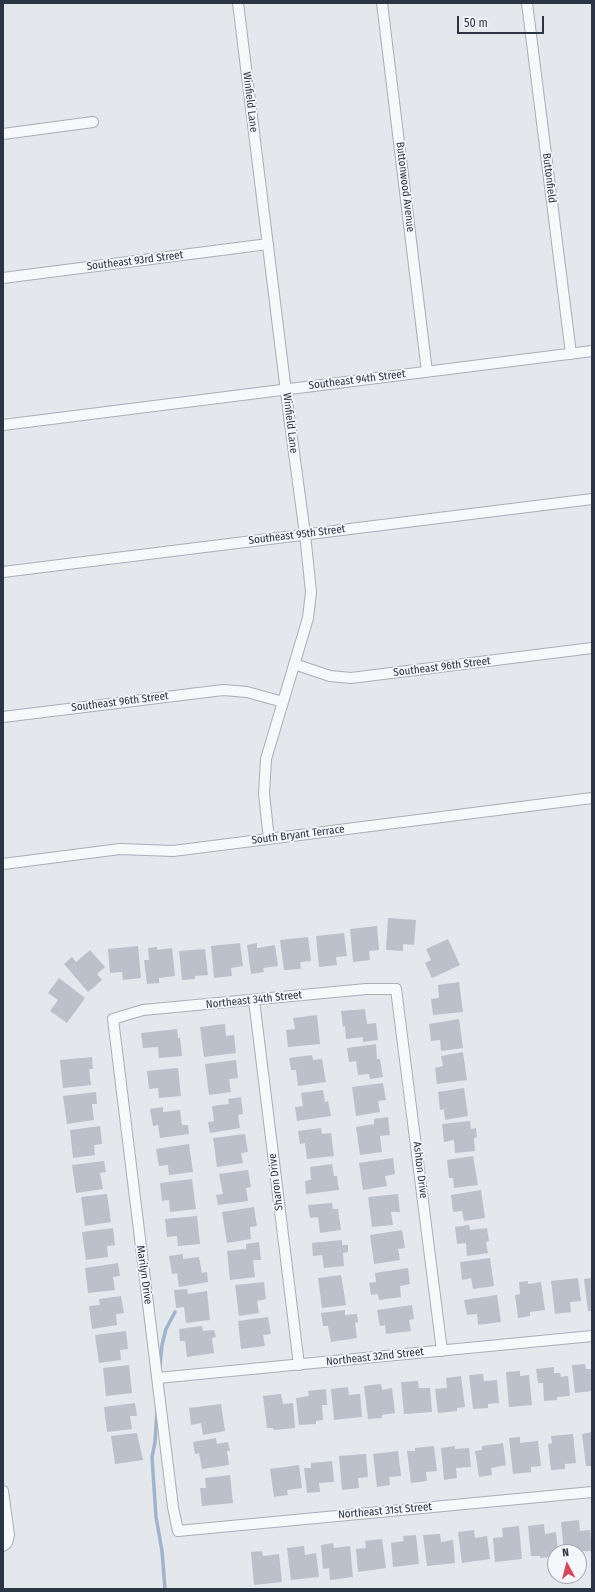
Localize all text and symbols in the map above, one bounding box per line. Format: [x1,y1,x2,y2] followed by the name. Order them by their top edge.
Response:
[459,8,546,34] scale bar
[464,16,488,30] text: 50 m
[240,71,260,133] street label: Winfield Lane
[393,141,417,233] street label: Buttonwood Avenue
[539,152,559,204] street label: Buttonfield
[86,249,184,273] street label: Southeast 93rd Street
[308,368,406,392] street label: Southeast 94th Street
[280,392,300,454] street label: Winfield Lane
[248,523,346,547] street label: Southeast 95th Street
[393,654,491,680] street label: Southeast 96th Street
[71,689,169,715] street label: Southeast 96th Street
[251,823,345,847] street label: South Bryant Terrace
[205,988,303,1012] street label: Northeast 34th Street
[410,1141,430,1199] street label: Ashton Drive
[266,1153,286,1211] street label: Sharon Drive
[133,1245,155,1305] street label: Marilyn Drive
[325,1345,425,1369] street label: Northeast 32nd Street
[338,1500,432,1522] street label: Northeast 31st Street
[547,1544,587,1584] north arrow
[562,1546,570,1559] text: N

